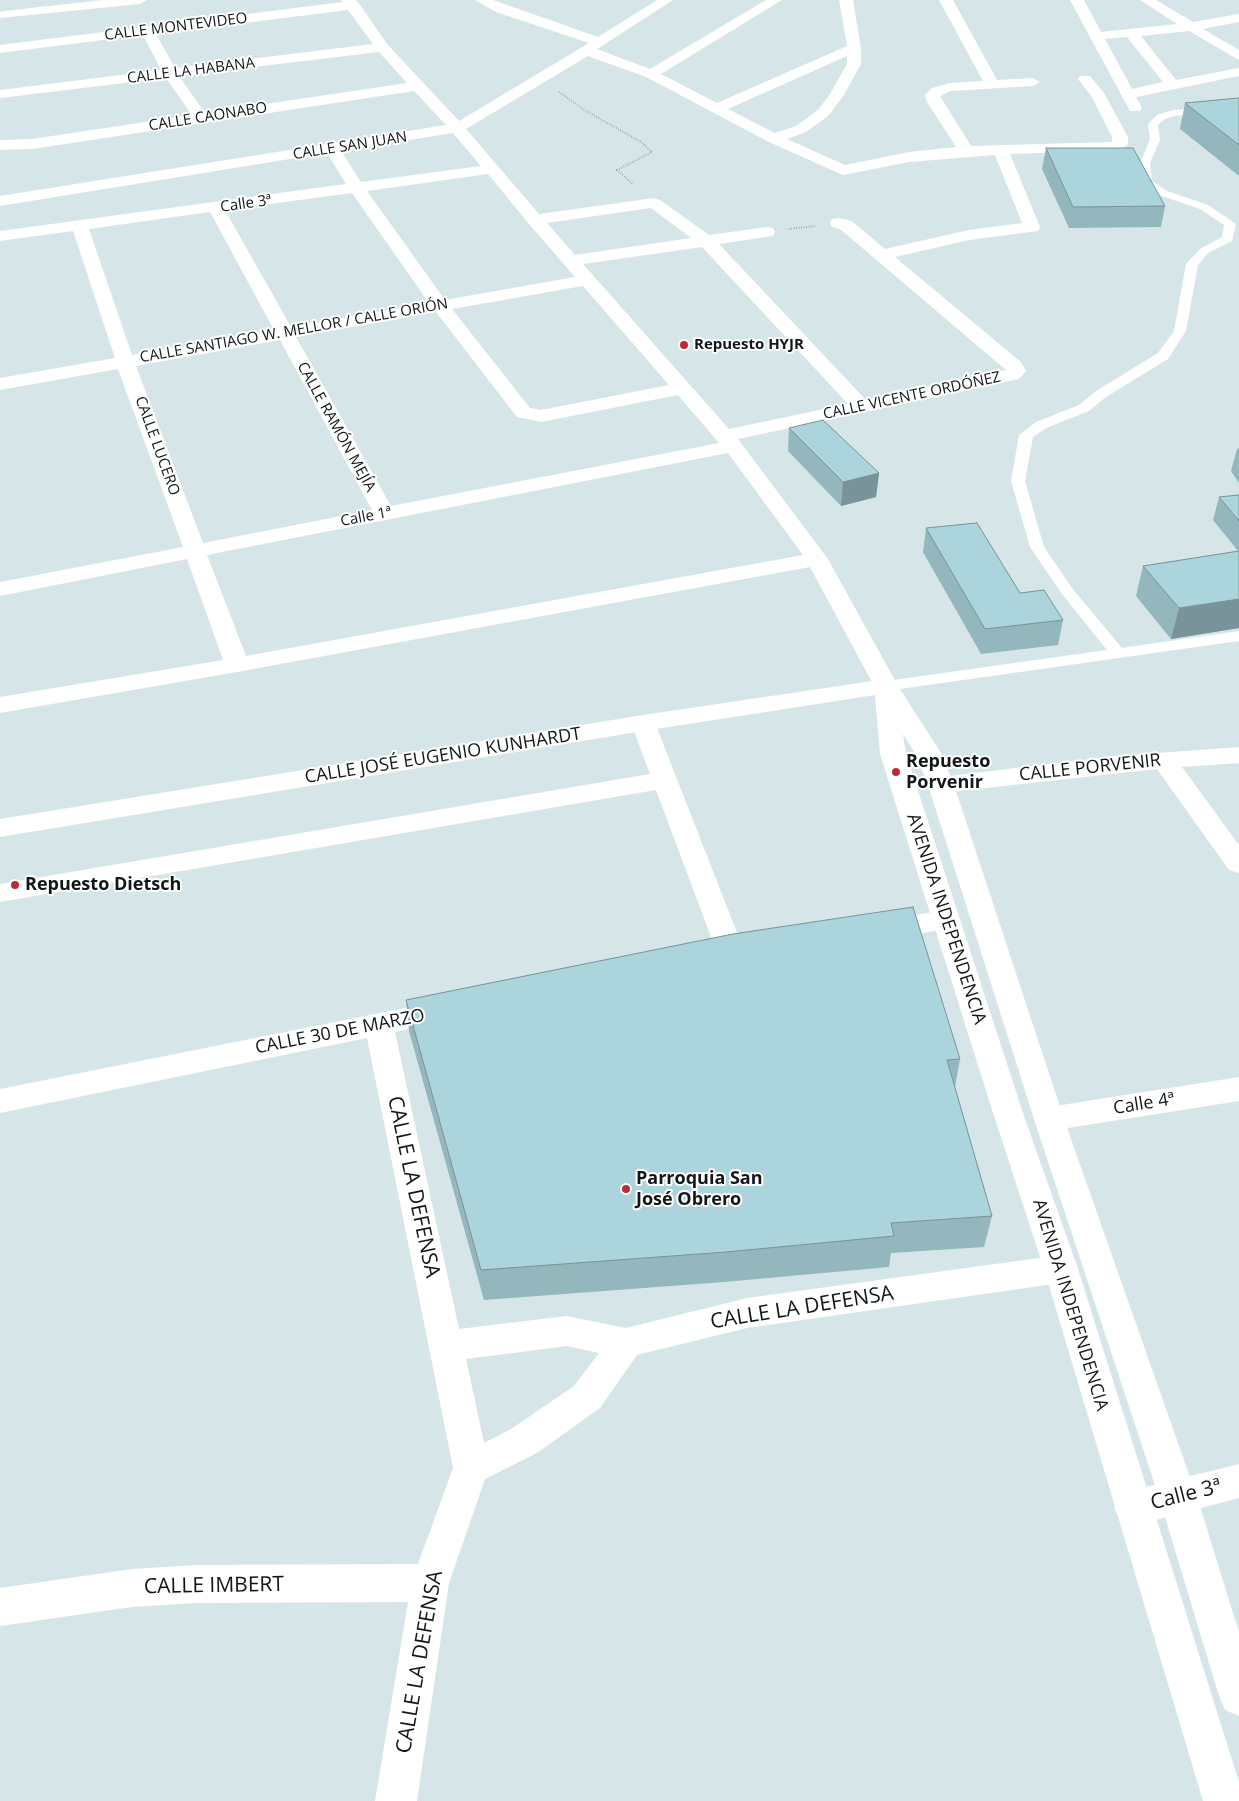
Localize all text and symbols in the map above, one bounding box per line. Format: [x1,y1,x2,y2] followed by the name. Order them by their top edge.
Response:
[103,9,249,45] street label: CALLE MONTEVIDEO
[126,54,256,88] street label: CALLE LA HABANA
[148,99,268,135] street label: CALLE CAONABO
[292,128,408,164] street label: CALLE SAN JUAN
[219,192,273,216] street label: Calle 3ª
[139,295,449,367] street label: CALLE SANTIAGO W. MELLOR / CALLE ORIÓN
[694,336,804,354] place label: Repuesto HYJR
[678,339,690,351] marker: Repuesto HYJR
[293,359,379,495] street label: CALLE RAMÓN MEJÍA
[822,368,1002,424] street label: CALLE VICENTE ORDÓÑEZ
[131,394,183,498] street label: CALLE LUCERO
[339,503,393,531] street label: Calle 1ª
[303,723,583,789] street label: CALLE JOSÉ EUGENIO KUNHARDT
[1018,750,1162,786] street label: CALLE PORVENIR
[906,751,990,794] place label: Repuesto Porvenir
[890,766,902,778] marker: Repuesto Porvenir
[902,811,990,1027] street label: AVENIDA INDEPENDENCIA
[25,874,181,896] place label: Repuesto Dietsch
[9,879,21,891] marker: Repuesto Dietsch
[253,1005,427,1059] street label: CALLE 30 DE MARZO
[1112,1088,1176,1120] street label: Calle 4ª
[381,1094,445,1280] street label: CALLE LA DEFENSA
[636,1168,763,1210] place label: Parroquia San José Obrero
[620,1183,632,1195] marker: Parroquia San José Obrero
[1027,1197,1113,1413] street label: AVENIDA INDEPENDENCIA
[709,1281,895,1335] street label: CALLE LA DEFENSA
[1148,1474,1224,1516] street label: Calle 3ª
[392,1569,448,1755] street label: CALLE LA DEFENSA
[144,1572,284,1600] street label: CALLE IMBERT

